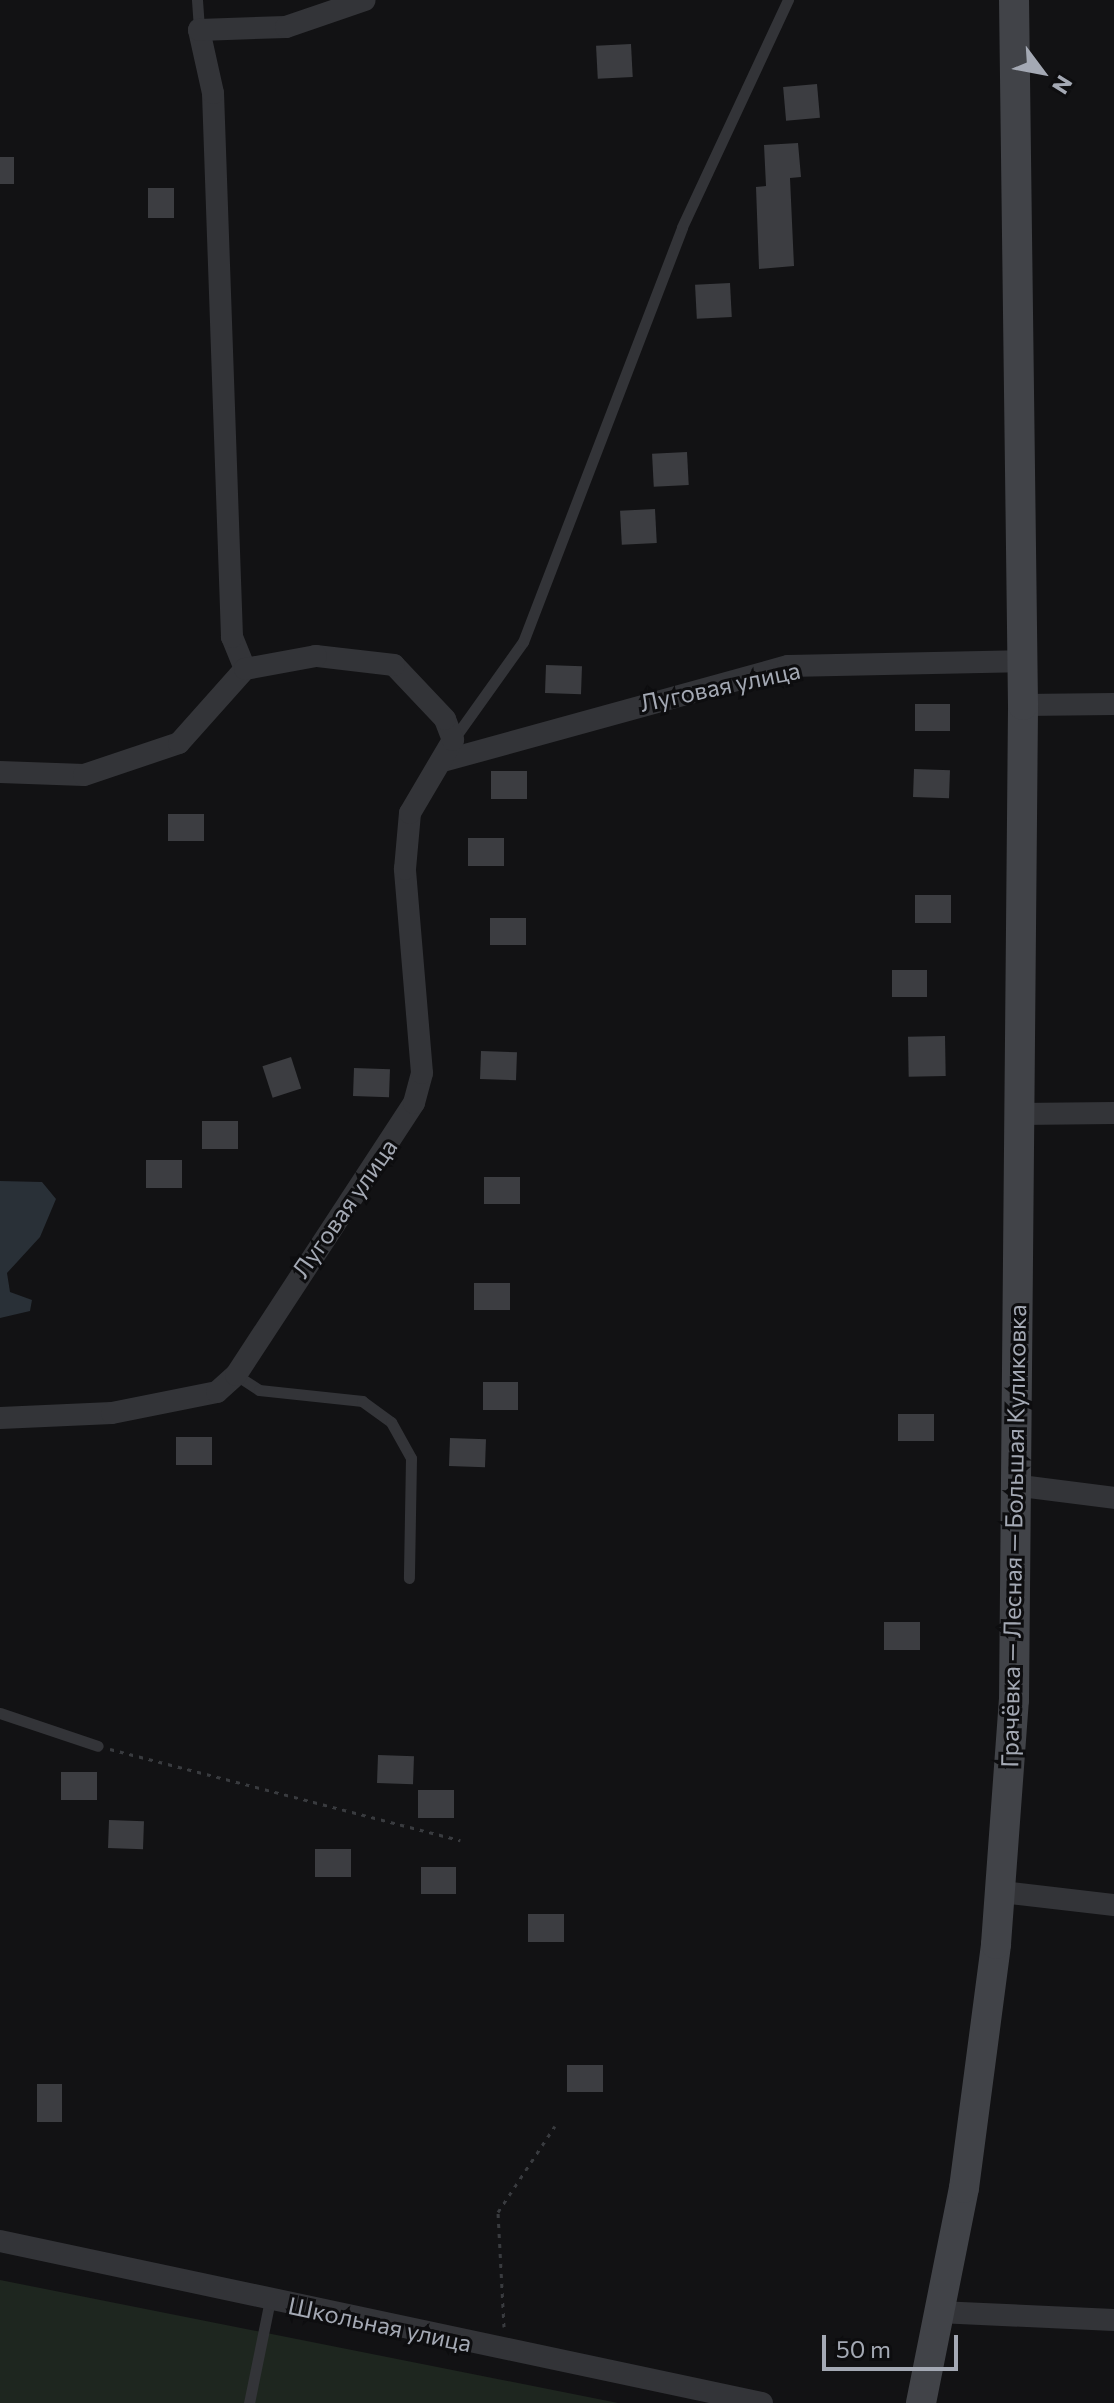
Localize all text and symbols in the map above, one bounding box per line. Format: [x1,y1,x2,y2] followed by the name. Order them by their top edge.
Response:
[1002,32,1082,112] north arrow
[1047,71,1079,99] text: N
[637,655,803,717] street label: Луговая улица
[285,1133,403,1283] street label: Луговая улица
[995,1304,1031,1768] street label: Грачёвка — Лесная — Большая Куликовка
[286,2291,474,2357] street label: Школьная улица
[826,2319,962,2369] scale bar
[836,2334,891,2363] text: 50 m

